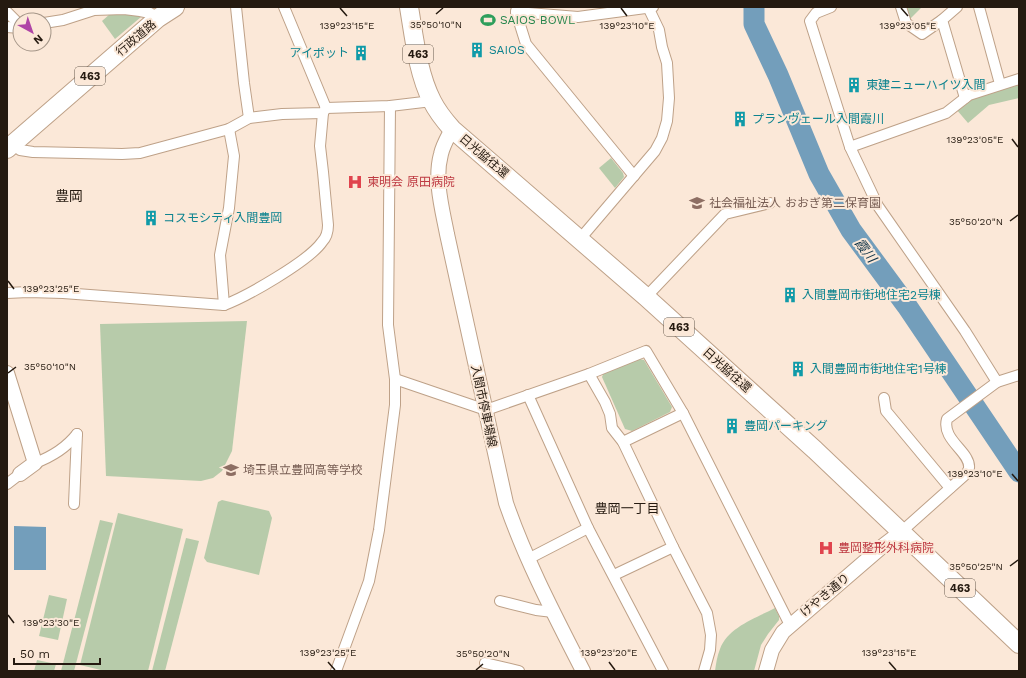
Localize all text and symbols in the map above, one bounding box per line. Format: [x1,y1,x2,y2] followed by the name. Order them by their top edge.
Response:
[479,11,497,29] sports icon: SAIOS BOWL
[12,12,52,52] north arrow
[500,13,575,27] place label: SAIOS BOWL
[113,17,159,59] street label: 行政道路
[410,19,462,30] text: 35°50'10"N
[320,20,374,31] text: 139°23'15"E
[599,20,655,31] text: 139°23'10"E
[880,20,936,31] text: 139°23'05"E
[31,32,45,47] text: N
[468,41,486,59] building icon: SAIOS
[489,43,525,57] place label: SAIOS
[352,44,370,62] building icon: アイポット
[403,45,433,63] road number: 463
[290,46,349,60] place label: アイポット
[75,67,105,85] road number: 463
[845,76,863,94] building icon: 東建ニューハイツ入間
[866,78,986,92] place label: 東建ニューハイツ入間
[731,110,749,128] building icon: プランヴェール入間霞川
[752,112,884,126] place label: プランヴェール入間霞川
[457,131,511,181] street label: 日光脇往還
[947,134,1003,145] text: 139°23'05"E
[346,173,364,191] hospital icon: 東明会 原田病院
[367,175,455,189] place label: 東明会 原田病院
[55,188,83,204] district label: 豊岡
[688,194,706,212] school or university icon: 社会福祉法人 おおぎ第二保育園
[709,196,881,210] place label: 社会福祉法人 おおぎ第二保育園
[142,209,160,227] building icon: コスモシティ入間豊岡
[163,211,282,225] place label: コスモシティ入間豊岡
[949,216,1003,227] text: 35°50'20"N
[852,235,881,267] water label: 霞川
[23,283,79,294] text: 139°23'25"E
[781,286,799,304] building icon: 入間豊岡市街地住宅2号棟
[802,288,941,302] place label: 入間豊岡市街地住宅2号棟
[664,318,694,336] road number: 463
[700,345,754,395] street label: 日光脇往還
[789,360,807,378] building icon: 入間豊岡市街地住宅1号棟
[24,361,76,372] text: 35°50'10"N
[810,362,947,376] place label: 入間豊岡市街地住宅1号棟
[468,363,500,449] street label: 入間市停車場線
[723,417,741,435] building icon: 豊岡パーキング
[744,419,828,433] place label: 豊岡パーキング
[222,461,240,479] school or university icon: 埼玉県立豊岡高等学校
[243,463,363,477] place label: 埼玉県立豊岡高等学校
[947,468,1003,479] text: 139°23'10"E
[594,501,660,516] district label: 豊岡一丁目
[817,539,835,557] hospital icon: 豊岡整形外科病院
[838,541,934,555] place label: 豊岡整形外科病院
[949,561,1003,572] text: 35°50'25"N
[798,570,852,620] street label: けやき通り
[945,579,975,597] road number: 463
[23,617,79,628] text: 139°23'30"E
[14,640,100,666] scale bar
[20,647,50,661] text: 50 m
[300,647,356,658] text: 139°23'25"E
[581,647,637,658] text: 139°23'20"E
[862,647,916,658] text: 139°23'15"E
[456,648,510,659] text: 35°50'20"N

